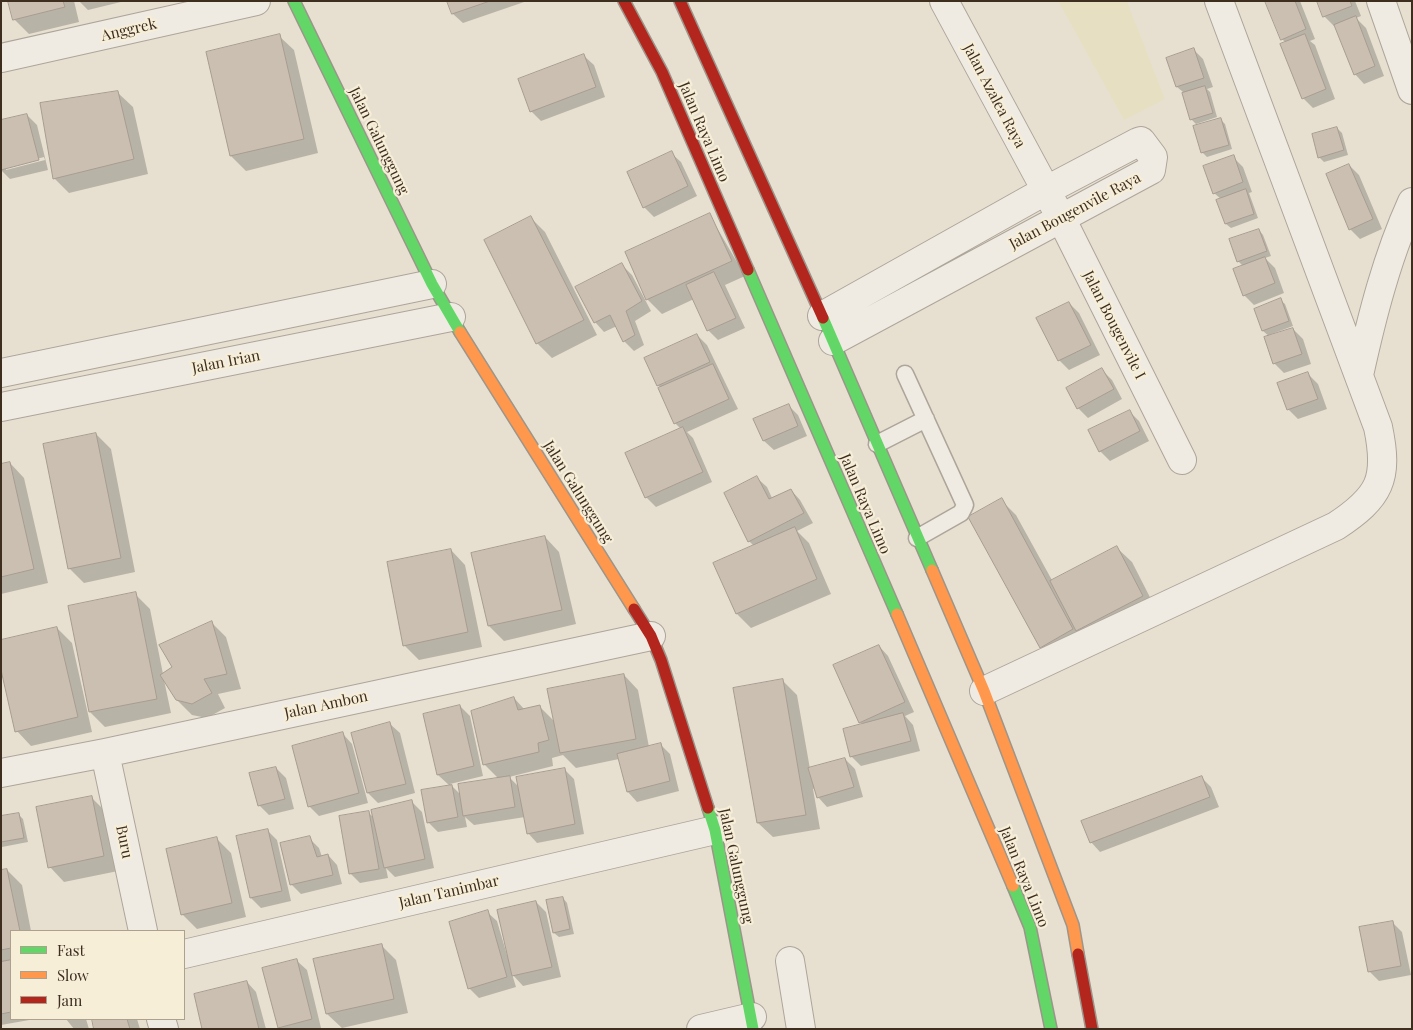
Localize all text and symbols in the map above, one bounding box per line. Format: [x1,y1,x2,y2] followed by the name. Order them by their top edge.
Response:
[100,15,158,45] street label: Anggrek
[959,41,1029,151] street label: Jalan Azalea Raya
[675,79,733,185] street label: Jalan Raya Limo
[345,84,413,198] street label: Jalan Galunggung
[1006,169,1144,253] street label: Jalan Bougenvile Raya
[1079,268,1149,382] street label: Jalan Bougenvile I
[190,347,262,377] street label: Jalan Irian
[539,437,617,547] street label: Jalan Galunggung
[836,451,894,557] street label: Jalan Raya Limo
[283,687,369,723] street label: Jalan Ambon
[715,807,757,925] street label: Jalan Galunggung
[112,824,136,860] street label: Buru
[996,824,1052,930] street label: Jalan Raya Limo
[397,872,501,912] street label: Jalan Tanimbar
[10,930,185,1020] legend
[57,940,85,960] text: Fast
[57,965,89,985] text: Slow
[57,990,82,1010] text: Jam

